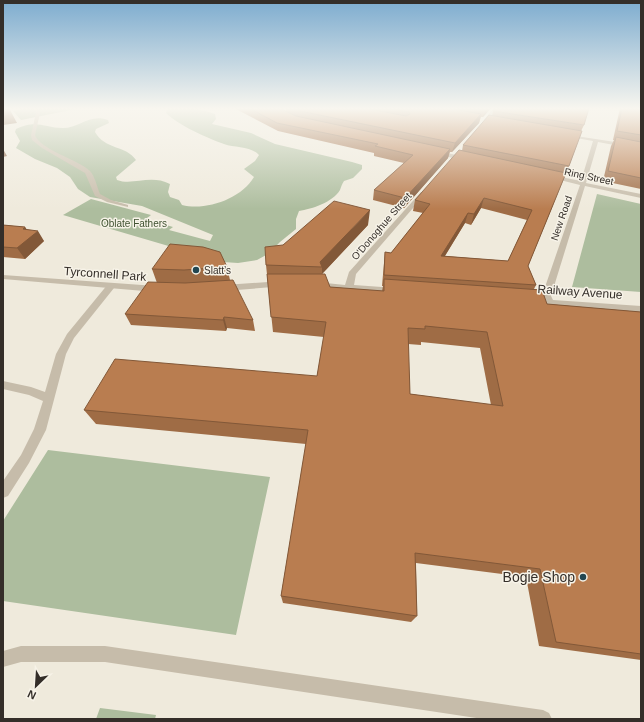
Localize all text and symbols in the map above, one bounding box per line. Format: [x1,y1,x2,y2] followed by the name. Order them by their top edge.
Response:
[563,166,615,187] street label: Ring Street
[349,190,414,262] street label: O'Donoghue Street
[549,194,574,242] street label: New Road
[101,218,167,229] park label: Oblate Fathers
[63,264,148,284] street label: Tyrconnell Park
[191,265,201,275] marker: Slatt’s
[204,265,231,276] place label: Slatt’s
[537,282,623,302] street label: Railway Avenue
[503,569,575,585] place label: Bogie Shop
[578,572,588,582] marker: Bogie Shop
[16,666,56,706] north arrow
[26,688,38,702] text: N

